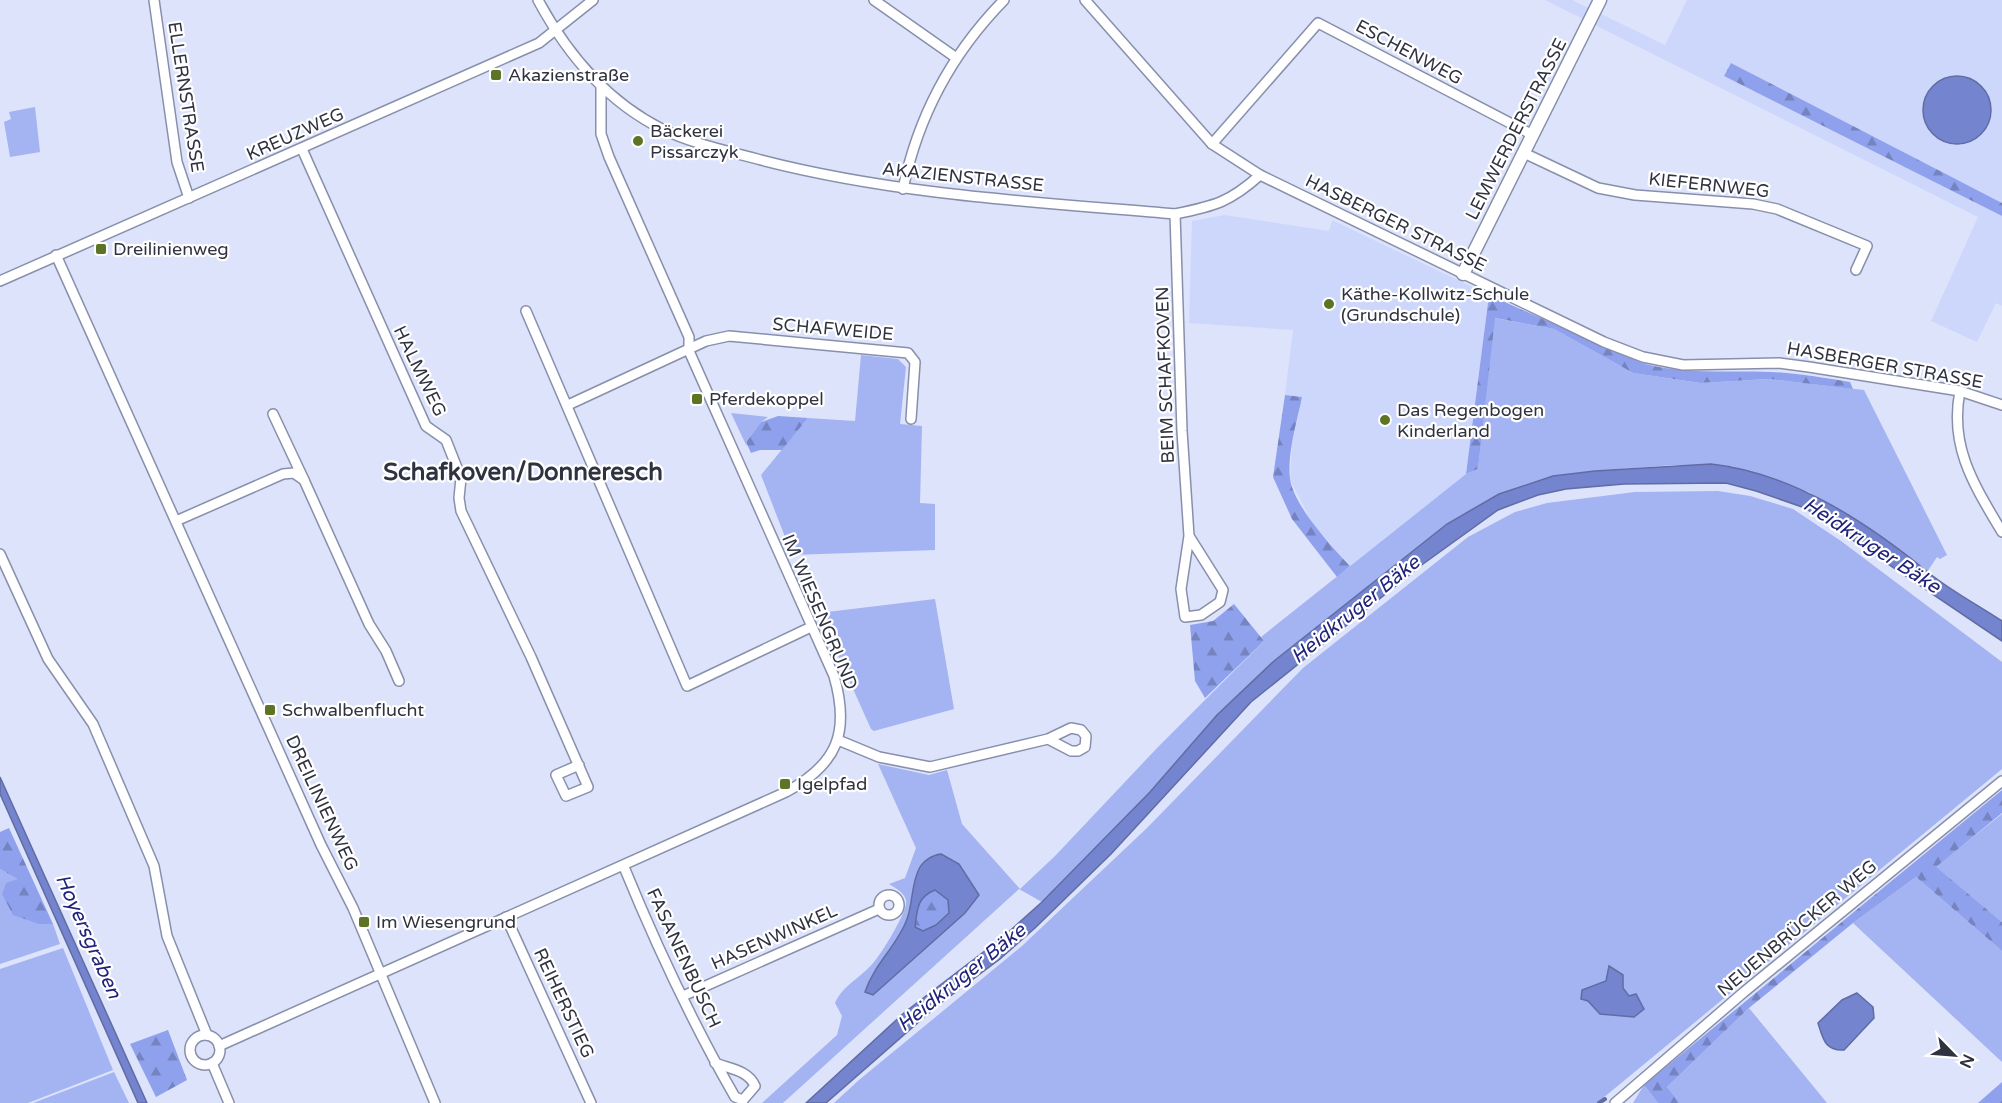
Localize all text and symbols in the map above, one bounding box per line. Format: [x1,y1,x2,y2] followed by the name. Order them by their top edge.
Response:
[1352,15,1466,89] street label: ESCHENWEG
[163,20,209,174] street label: ELLERNSTRASSE
[1461,35,1571,223] street label: LEMWERDERSTRASSE
[508,64,629,86] place label: Akazienstraße
[489,68,503,82] marker: Akazienstraße
[243,103,347,165] street label: KREUZWEG
[650,120,739,163] place label: Bäckerei Pissarczyk
[631,134,645,148] marker: Bäckerei Pissarczyk
[881,158,1045,196] street label: AKAZIENSTRASSE
[1647,168,1771,202] street label: KIEFERNWEG
[1302,170,1490,276] street label: HASBERGER STRASSE
[113,238,229,260] place label: Dreilinienweg
[94,242,108,256] marker: Dreilinienweg
[1341,283,1529,326] place label: Käthe-Kollwitz-Schule (Grundschule)
[1151,286,1179,464] street label: BEIM SCHAFKOVEN
[1322,297,1336,311] marker: Käthe-Kollwitz-Schule (Grundschule)
[772,313,894,345] street label: SCHAFWEIDE
[389,322,451,420] street label: HALMWEG
[1785,337,1985,393] street label: HASBERGER STRASSE
[709,388,824,410] place label: Pferdekoppel
[690,392,704,406] marker: Pferdekoppel
[1397,399,1544,442] place label: Das Regenbogen Kinderland
[1378,413,1392,427] marker: Das Regenbogen Kinderland
[383,458,663,487] district label: Schafkoven/Donneresch
[1798,493,1946,600] water label: Heidkruger Bäke
[777,531,863,693] street label: IM WIESENGRUND
[1287,550,1426,669] water label: Heidkruger Bäke
[282,699,424,721] place label: Schwalbenflucht
[263,703,277,717] marker: Schwalbenflucht
[281,732,363,874] street label: DREILINIENWEG
[797,773,867,795] place label: Igelpfad
[778,777,792,791] marker: Igelpfad
[1713,855,1881,1001] street label: NEUENBRÜCKER WEG
[50,870,127,1003] water label: Hoyersgraben
[642,885,726,1031] street label: FASANENBUSCH
[708,899,841,975] street label: HASENWINKEL
[376,911,516,933] place label: Im Wiesengrund
[357,915,371,929] marker: Im Wiesengrund
[893,918,1032,1037] water label: Heidkruger Bäke
[529,945,599,1061] street label: REIHERSTIEG
[1924,1025,1984,1085] north arrow
[1955,1051,1978,1071] text: N

